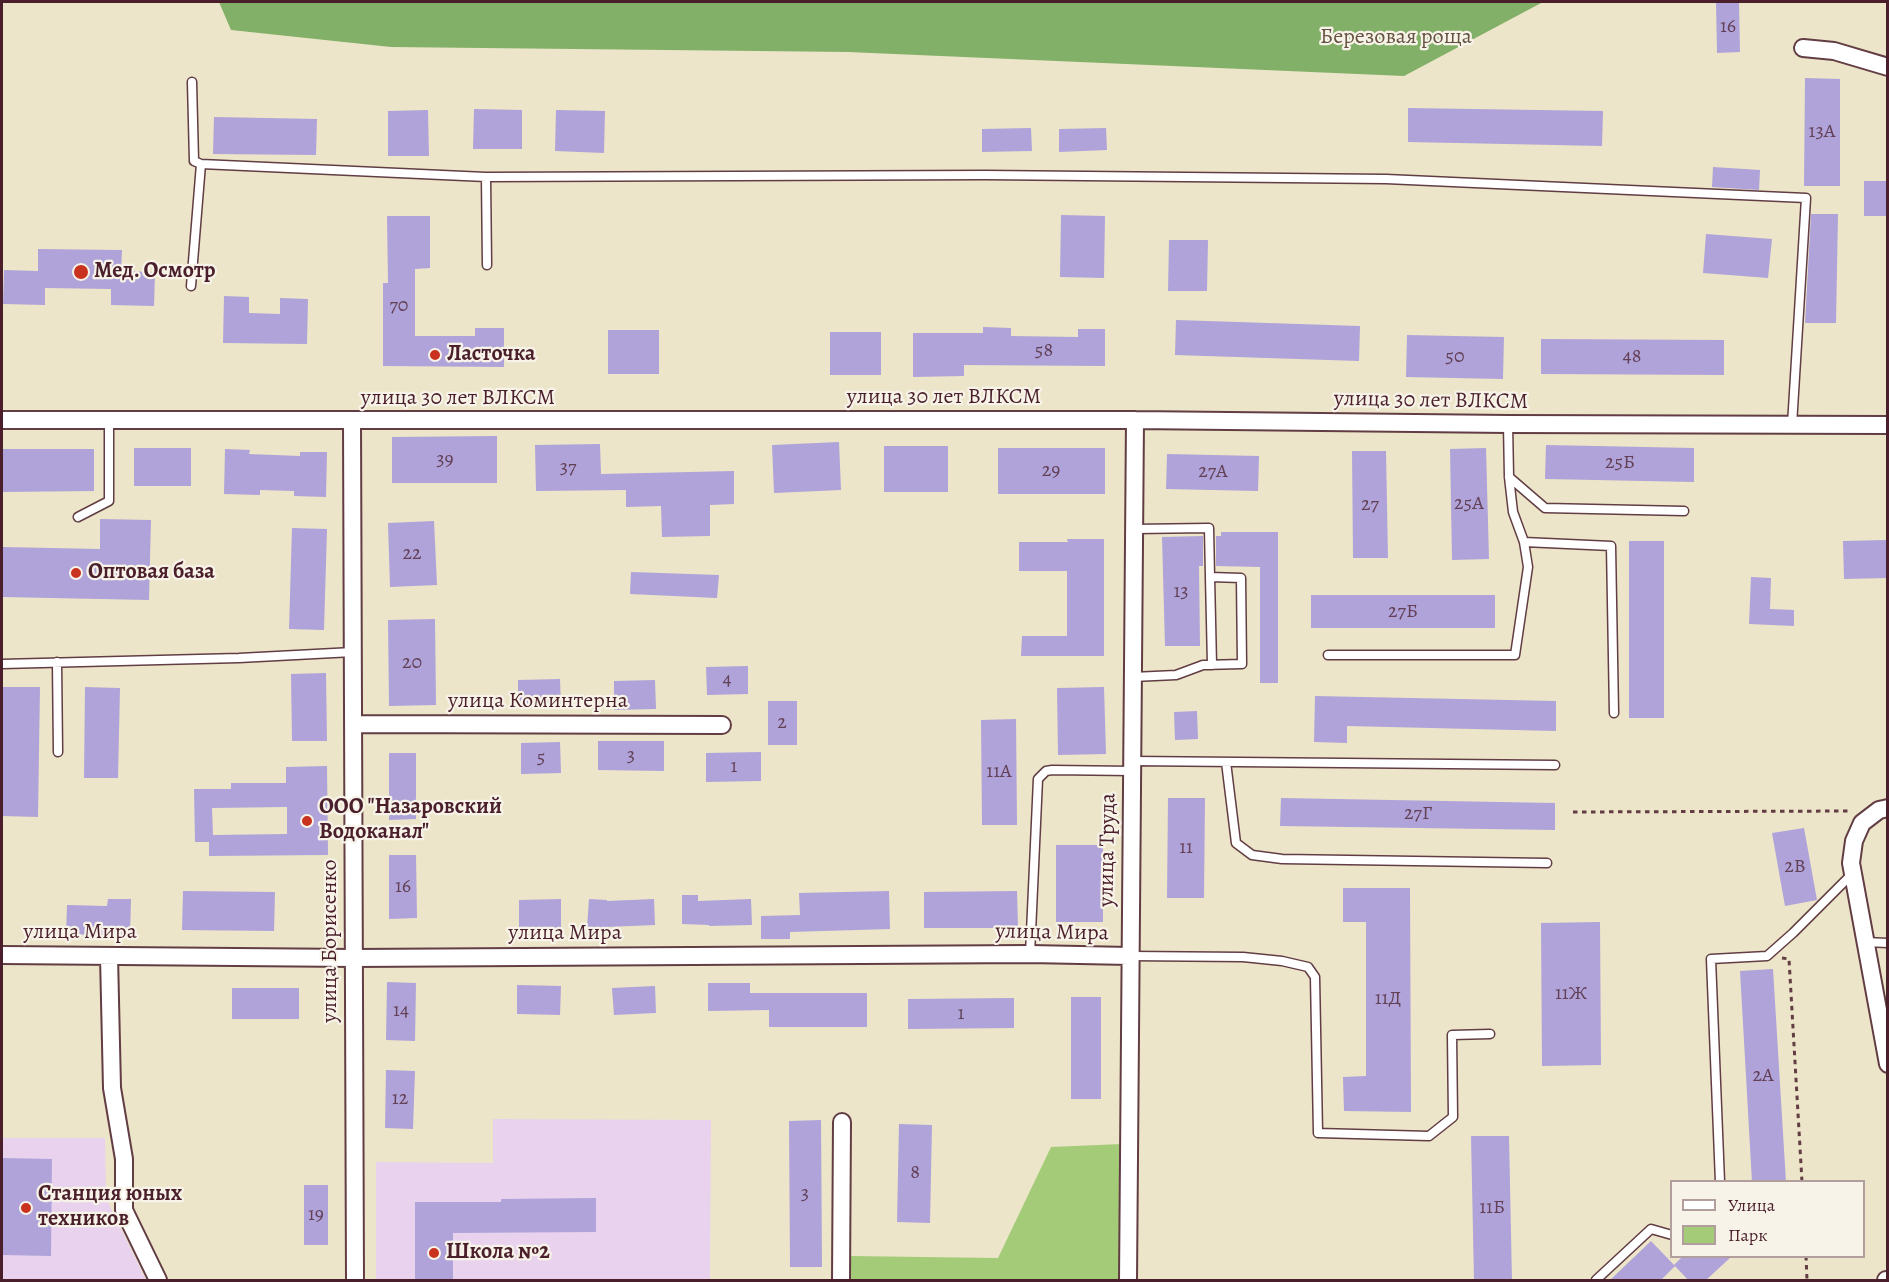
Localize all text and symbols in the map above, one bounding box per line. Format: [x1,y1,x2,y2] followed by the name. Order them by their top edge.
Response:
[1720,15,1736,39] house number: 16
[1320,25,1472,51] park label: Березовая роща
[1809,120,1835,144] house number: 13А
[94,259,216,285] place label: Мед. Осмотр
[72,263,90,281] marker: Мед. Осмотр
[389,294,409,318] house number: 70
[1035,339,1053,363] house number: 58
[447,342,536,368] place label: Ласточка
[1445,345,1465,369] house number: 50
[1623,345,1641,369] house number: 48
[428,348,442,362] marker: Ласточка
[847,385,1041,411] street label: улица 30 лет ВЛКСМ
[361,386,555,412] street label: улица 30 лет ВЛКСМ
[1334,386,1528,416] street label: улица 30 лет ВЛКСМ
[436,448,454,472] house number: 39
[1605,451,1635,475] house number: 25Б
[560,456,576,480] house number: 37
[1042,459,1060,483] house number: 29
[1198,460,1228,484] house number: 27А
[1454,492,1484,516] house number: 25А
[1361,493,1379,517] house number: 27
[403,542,421,566] house number: 22
[88,560,215,586] place label: Оптовая база
[69,566,83,580] marker: Оптовая база
[1173,580,1189,604] house number: 13
[1388,600,1418,624] house number: 27Б
[402,651,422,675] house number: 20
[722,668,732,692] house number: 4
[448,689,628,715] street label: улица Коминтерна
[777,711,787,735] house number: 2
[627,744,635,768] house number: 3
[537,746,545,770] house number: 5
[731,755,737,779] house number: 1
[986,760,1012,784] house number: 11А
[1094,793,1122,907] street label: улица Труда
[319,795,502,846] place label: ООО "Назаровский Водоканал"
[1404,802,1432,826] house number: 27Г
[300,814,314,828] marker: ООО "Назаровский Водоканал"
[1179,836,1193,860] house number: 11
[1784,855,1806,879] house number: 2В
[318,859,344,1023] street label: улица Борисенко
[395,875,411,899] house number: 16
[995,919,1109,947] street label: улица Мира
[23,920,137,946] street label: улица Мира
[508,921,622,947] street label: улица Мира
[1555,982,1587,1006] house number: 11Ж
[1375,987,1401,1011] house number: 11Д
[393,999,409,1023] house number: 14
[958,1002,964,1026] house number: 1
[1752,1064,1774,1088] house number: 2А
[392,1087,408,1111] house number: 12
[910,1161,920,1185] house number: 8
[1670,1180,1865,1258] legend
[38,1182,182,1234] place label: Станция юных техников
[801,1182,809,1206] house number: 3
[1728,1193,1775,1217] text: Улица
[1479,1196,1505,1220] house number: 11Б
[19,1201,33,1215] marker: Станция юных техников
[308,1203,324,1227] house number: 19
[1728,1223,1768,1247] text: Парк
[446,1240,550,1266] place label: Школа №2
[427,1246,441,1260] marker: Школа №2

